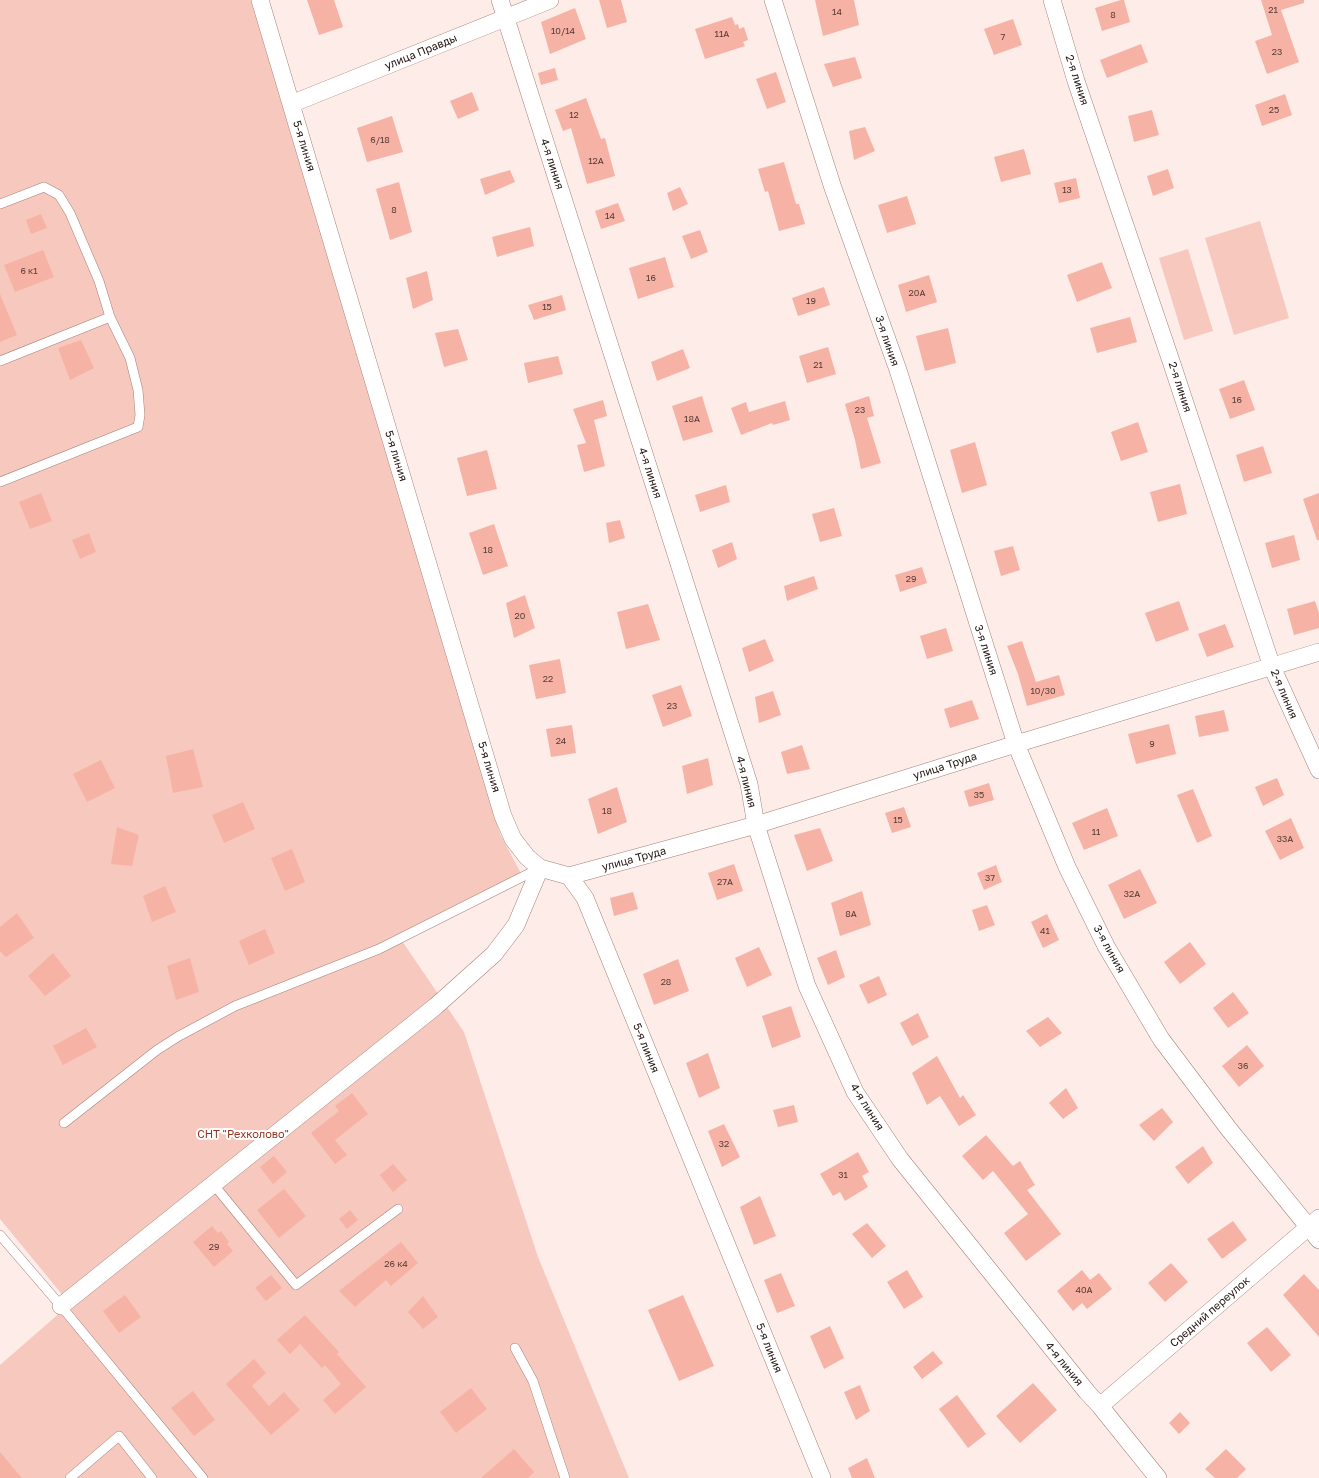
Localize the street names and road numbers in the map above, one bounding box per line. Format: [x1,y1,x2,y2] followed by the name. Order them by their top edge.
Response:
[383,31,459,73] street label: улица Правды
[1063,53,1091,107] street label: 2-я линия
[290,119,318,173] street label: 5-я линия
[538,137,566,191] street label: 4-я линия
[872,314,902,368] street label: 3-я линия
[1166,360,1194,414] street label: 2-я линия
[382,429,410,483] street label: 5-я линия
[636,446,664,500] street label: 4-я линия
[972,623,1000,677] street label: 3-я линия
[1268,667,1300,721] street label: 2-я линия
[475,740,503,794] street label: 5-я линия
[911,749,979,783] street label: улица Труда
[733,755,759,809] street label: 4-я линия
[600,844,668,874] street label: улица Труда
[1091,923,1127,975] street label: 3-я линия
[630,1021,662,1075] street label: 5-я линия
[847,1081,887,1133] street label: 4-я линия
[1167,1274,1253,1350] street label: Средний переулок
[753,1321,785,1375] street label: 5-я линия
[1042,1339,1086,1389] street label: 4-я линия

